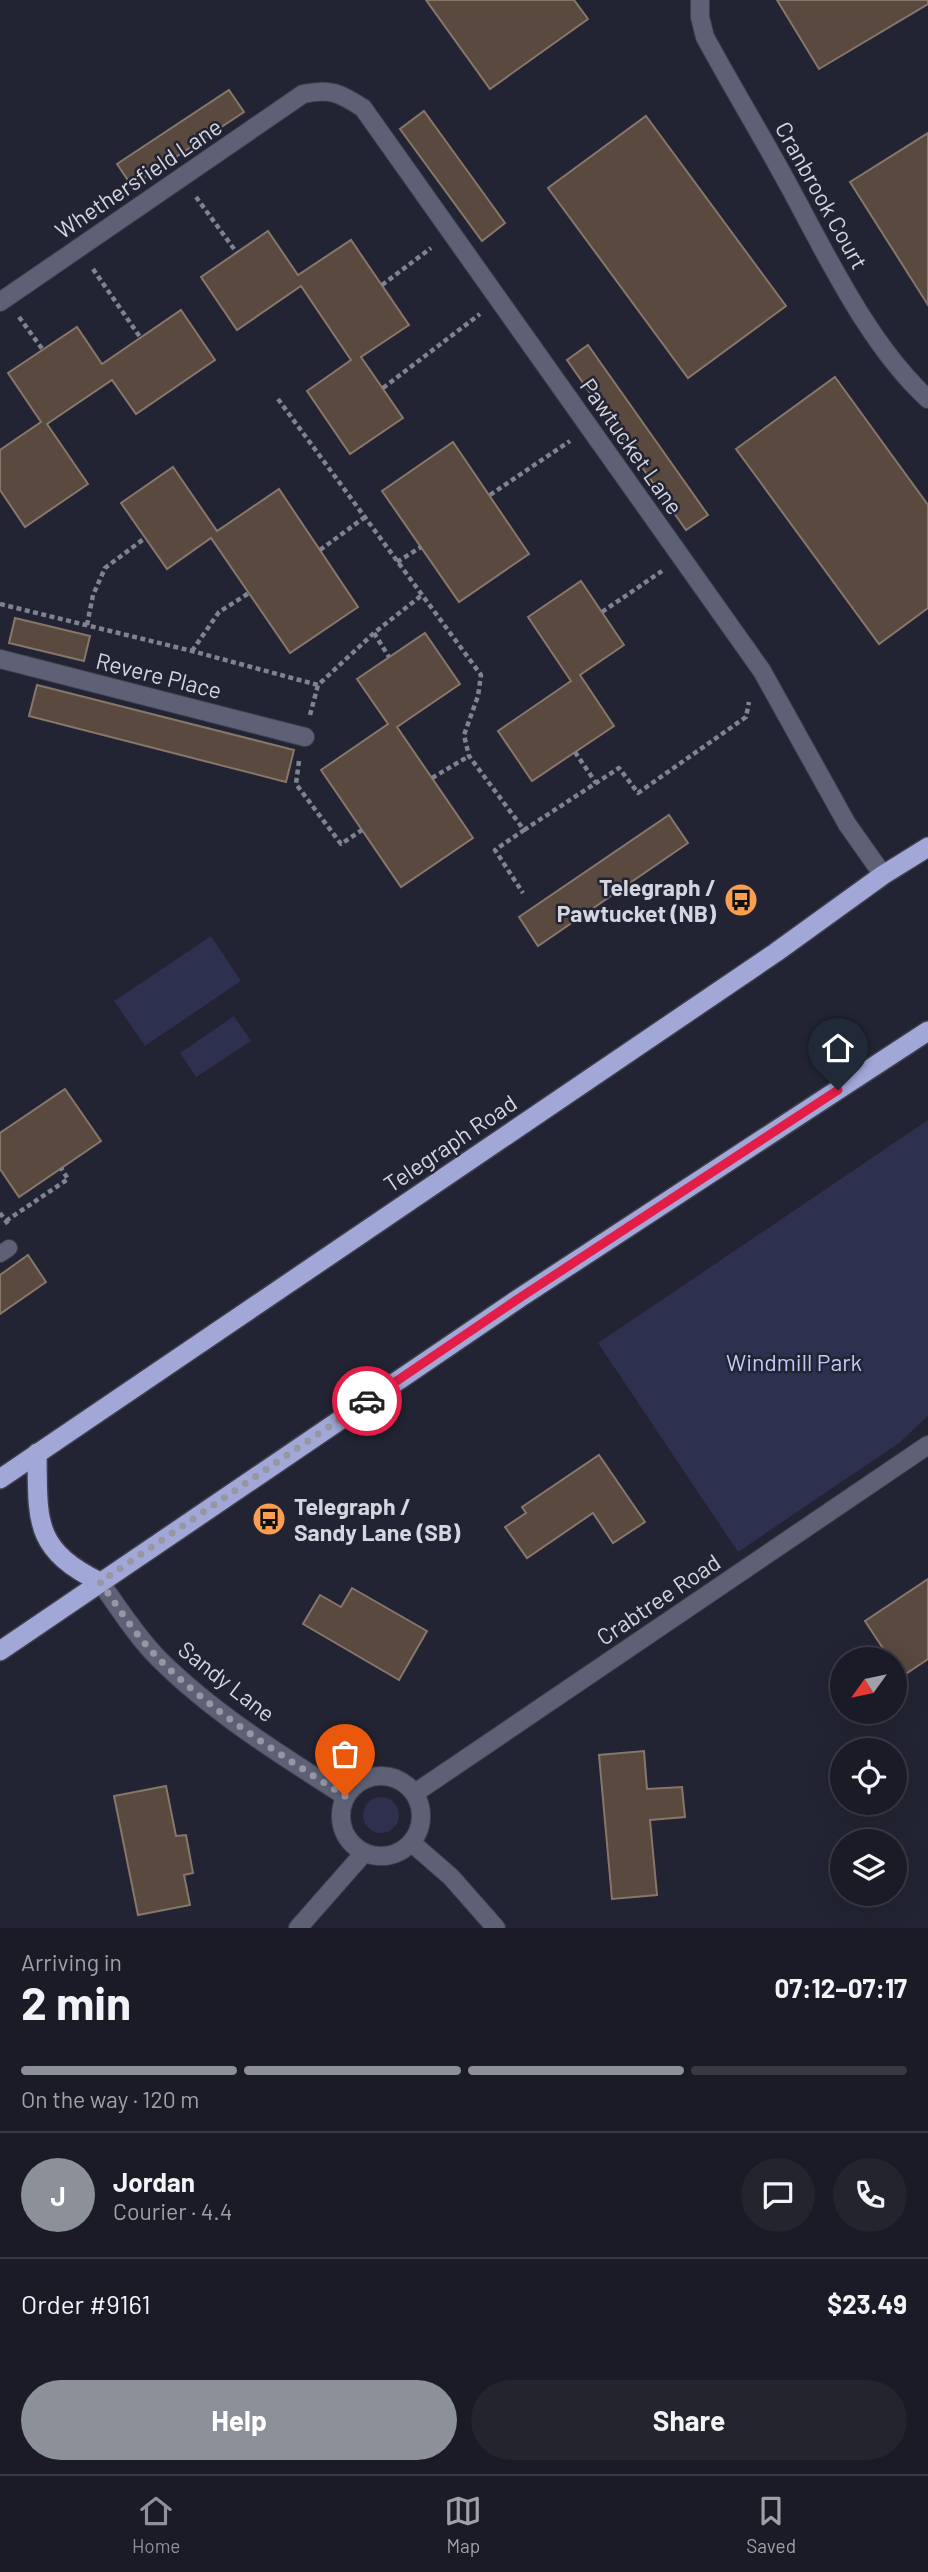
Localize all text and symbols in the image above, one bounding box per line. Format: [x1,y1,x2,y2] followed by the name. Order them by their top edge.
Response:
[49,112,227,244] street label: Whethersfield Lane
[770,116,874,274] street label: Cranbrook Court
[575,372,689,520] street label: Pawtucket Lane
[93,646,225,704] street label: Revere Place
[557,873,716,927] place label: Telegraph / Pawtucket (NB)
[722,881,760,919] bus stop icon: Telegraph / Pawtucket (NB)
[808,1018,868,1090] pin
[819,1029,857,1067] icon: home
[378,1088,522,1198] street label: Telegraph Road
[726,1348,862,1376] park label: Windmill Park
[332,1366,402,1436] courier
[348,1382,386,1420] icon: car
[294,1492,460,1546] place label: Telegraph / Sandy Lane (SB)
[250,1500,288,1538] bus stop icon: Telegraph / Sandy Lane (SB)
[591,1547,725,1651] street label: Crabtree Road
[173,1635,281,1727] street label: Sandy Lane
[830,1647,906,1724] north arrow
[830,1647,907,1906] map controls
[315,1724,375,1796] pin
[326,1735,364,1773] icon: bag
[830,1738,907,1815] button: locate
[830,1829,907,1906] button: layers
[21,1948,122,1976] text: Arriving in
[774,1972,907,2003] text: 07:12–07:17
[21,1974,131,2029] text: 2 min
[21,2085,199,2113] text: On the way · 120 m
[741,2158,815,2232] button: chat
[833,2158,907,2232] button: phone
[113,2166,195,2197] text: Jordan
[50,2180,66,2211] text: J
[113,2197,232,2225] text: Courier · 4.4
[21,2288,151,2319] text: Order #9161
[827,2288,907,2319] text: $23.49
[21,2380,457,2460] button: Help
[471,2380,907,2460] button: Share
[132,2492,180,2557] tab: Home
[444,2492,482,2557] tab: Map
[746,2492,796,2557] tab: Saved

